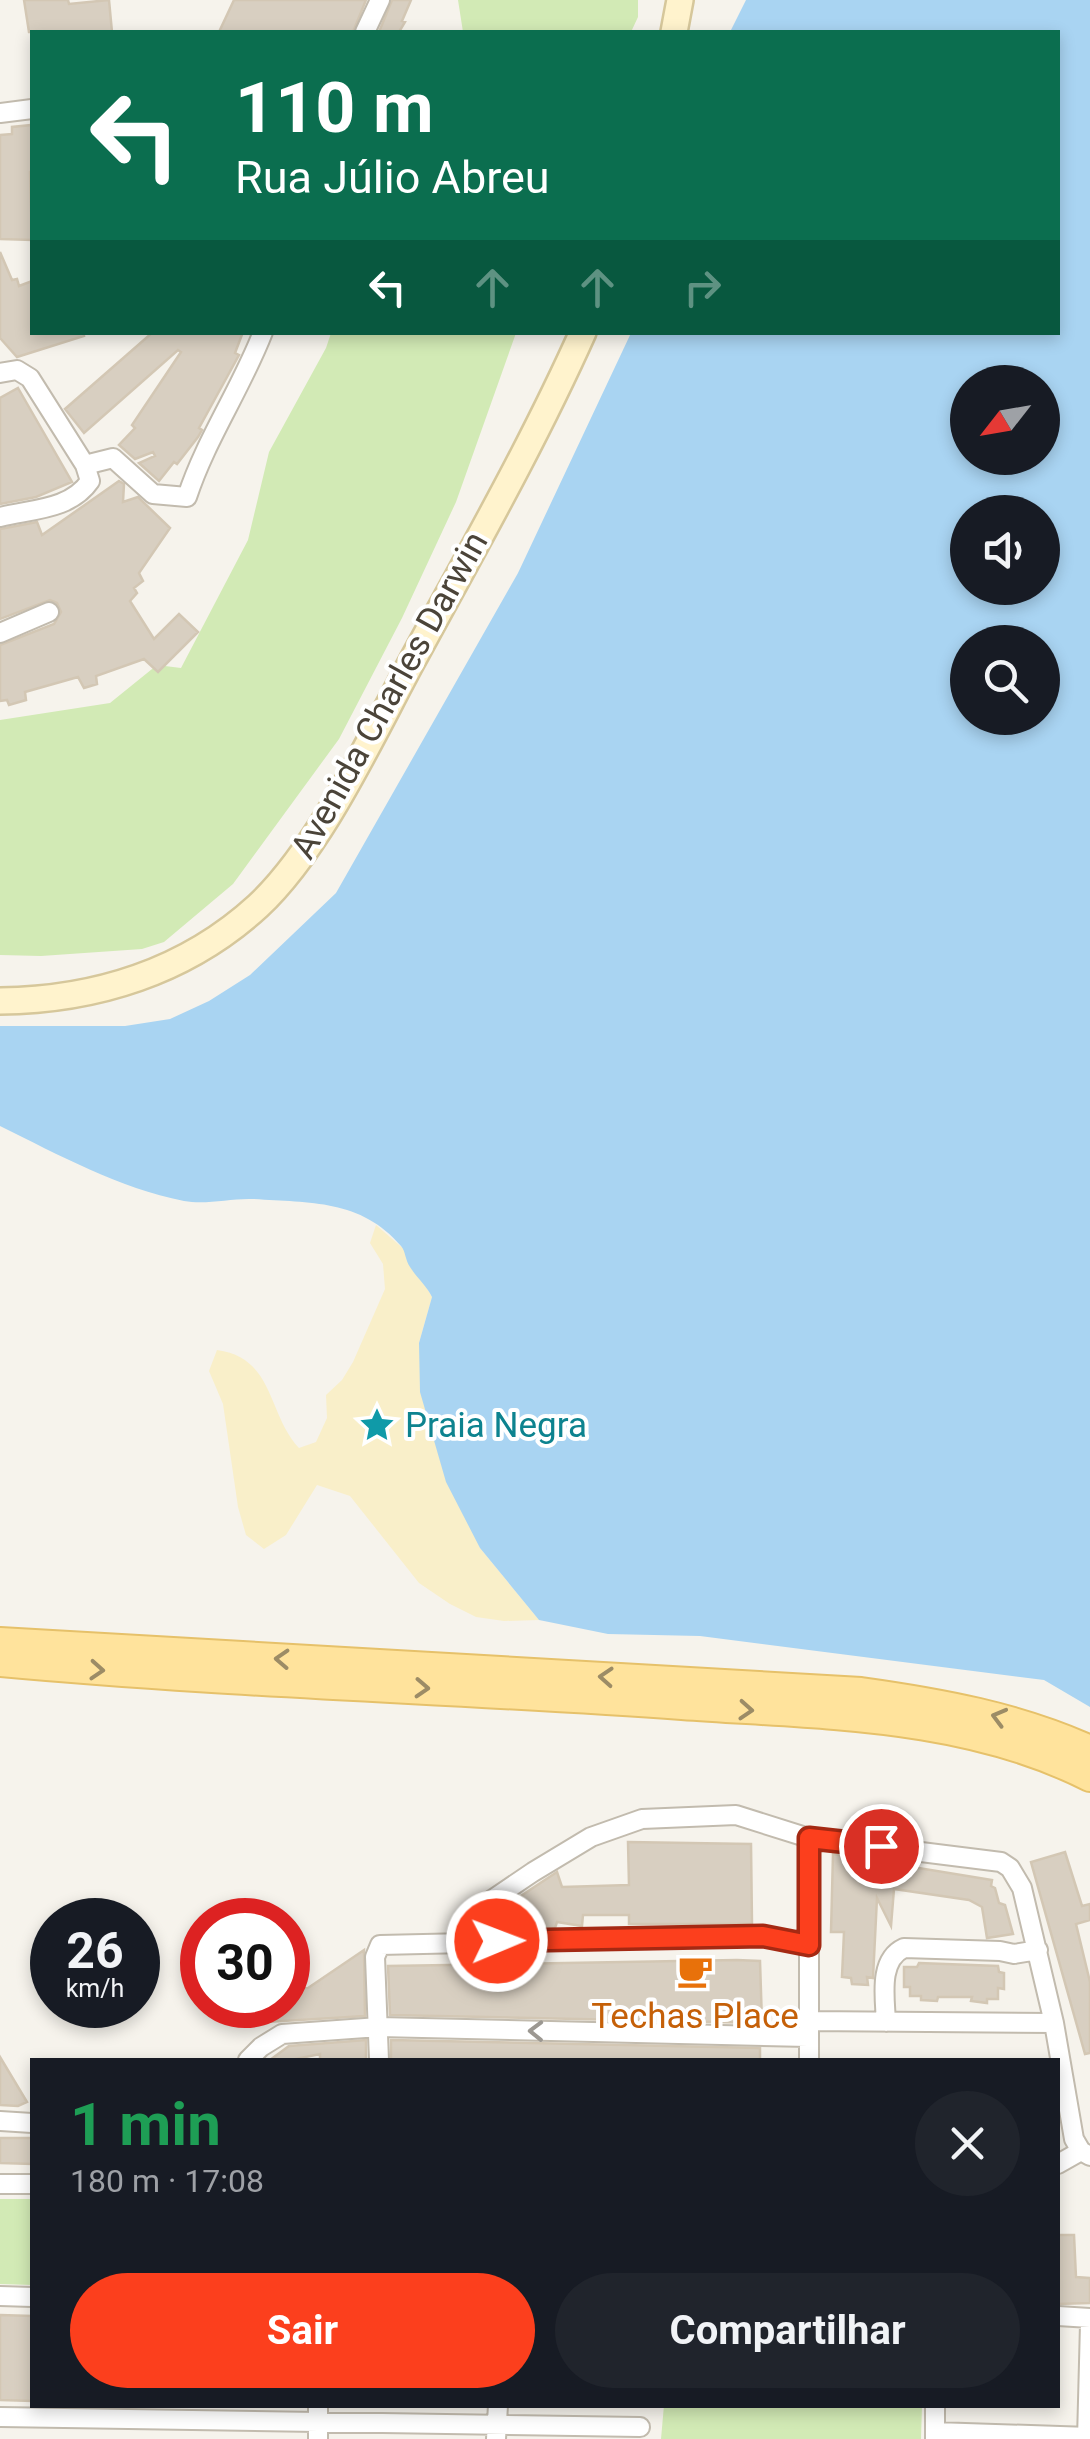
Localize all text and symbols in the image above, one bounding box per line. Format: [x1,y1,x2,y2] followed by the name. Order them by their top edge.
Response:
[235,67,434,149] text: 110 m
[70,70,200,200] icon: left
[235,151,550,204] text: Rua Júlio Abreu
[360,260,415,315] icon: left
[465,260,520,315] icon: ahead
[570,260,625,315] icon: ahead
[675,260,730,315] icon: right
[950,365,1060,475] north arrow
[950,365,1060,735] map controls
[950,495,1060,605] button: sound
[282,525,496,866] street label: Avenida Charles Darwin
[950,625,1060,735] button: search
[405,1405,587,1446] place label: Praia Negra
[358,1406,396,1444] place icon: Praia Negra
[274,1648,289,1669] one-way arrow
[90,1659,106,1680] one-way arrow
[598,1666,614,1688] one-way arrow
[414,1677,430,1698] one-way arrow
[738,1699,754,1720] one-way arrow
[990,1708,1008,1729] one-way arrow
[839,1804,924,1889] pin
[854,1819,909,1874] icon: arrive
[445,1889,549,1993] position arrow
[180,1898,310,2028] speed limit sign: 30
[66,1922,124,1980] text: 26
[676,1952,714,1990] cafe icon: Techas Place
[66,1974,124,2003] text: km/h
[591,1996,799,2037] place label: Techas Place
[527,2020,543,2041] one-way arrow
[70,2089,221,2160] text: 1 min
[915,2091,1020,2196] button: close
[70,2162,264,2200] text: 180 m · 17:08
[70,2273,535,2388] button: Sair
[555,2273,1020,2388] button: Compartilhar

